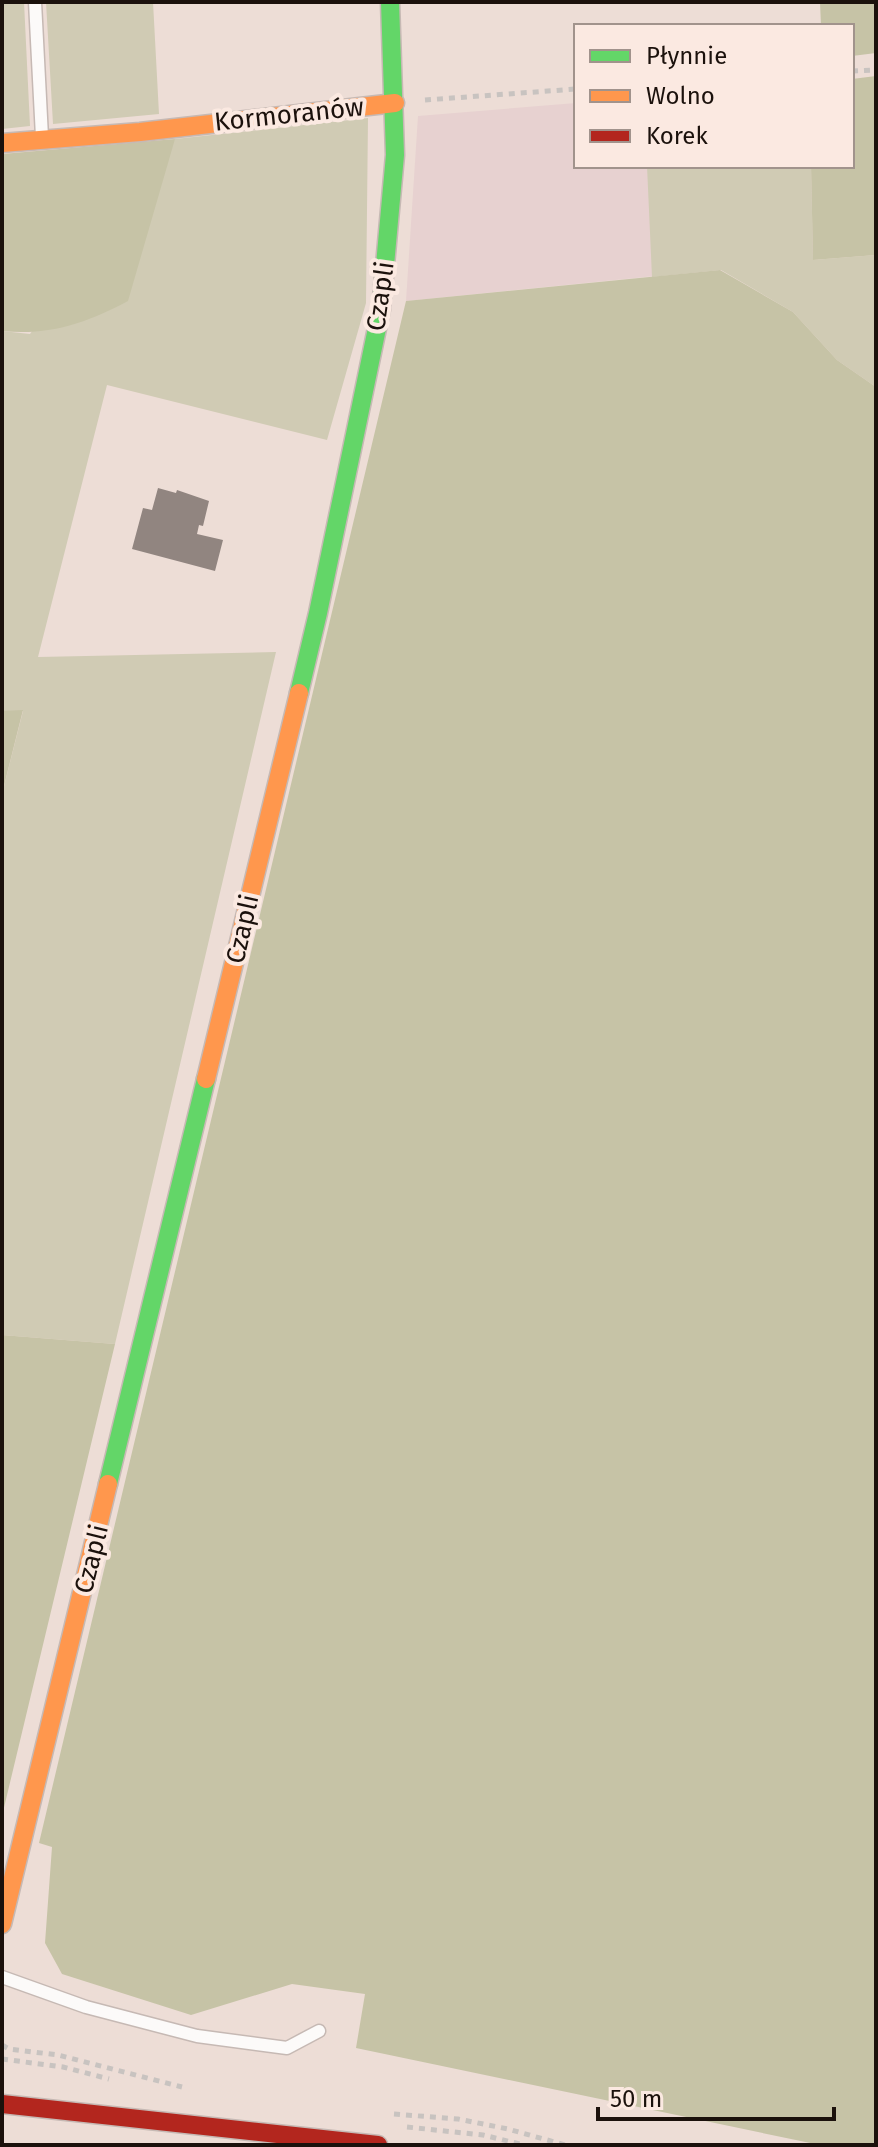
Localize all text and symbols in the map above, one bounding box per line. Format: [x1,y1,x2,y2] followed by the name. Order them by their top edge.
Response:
[574,24,854,168] legend
[646,42,727,70] text: Płynnie
[646,82,715,110] text: Wolno
[213,91,366,138] street label: Kormoranów
[646,122,708,150] text: Korek
[360,259,401,333] street label: Czapli
[220,892,265,967] street label: Czapli
[68,1521,115,1597] street label: Czapli
[598,2071,834,2121] scale bar
[610,2085,662,2113] text: 50 m

